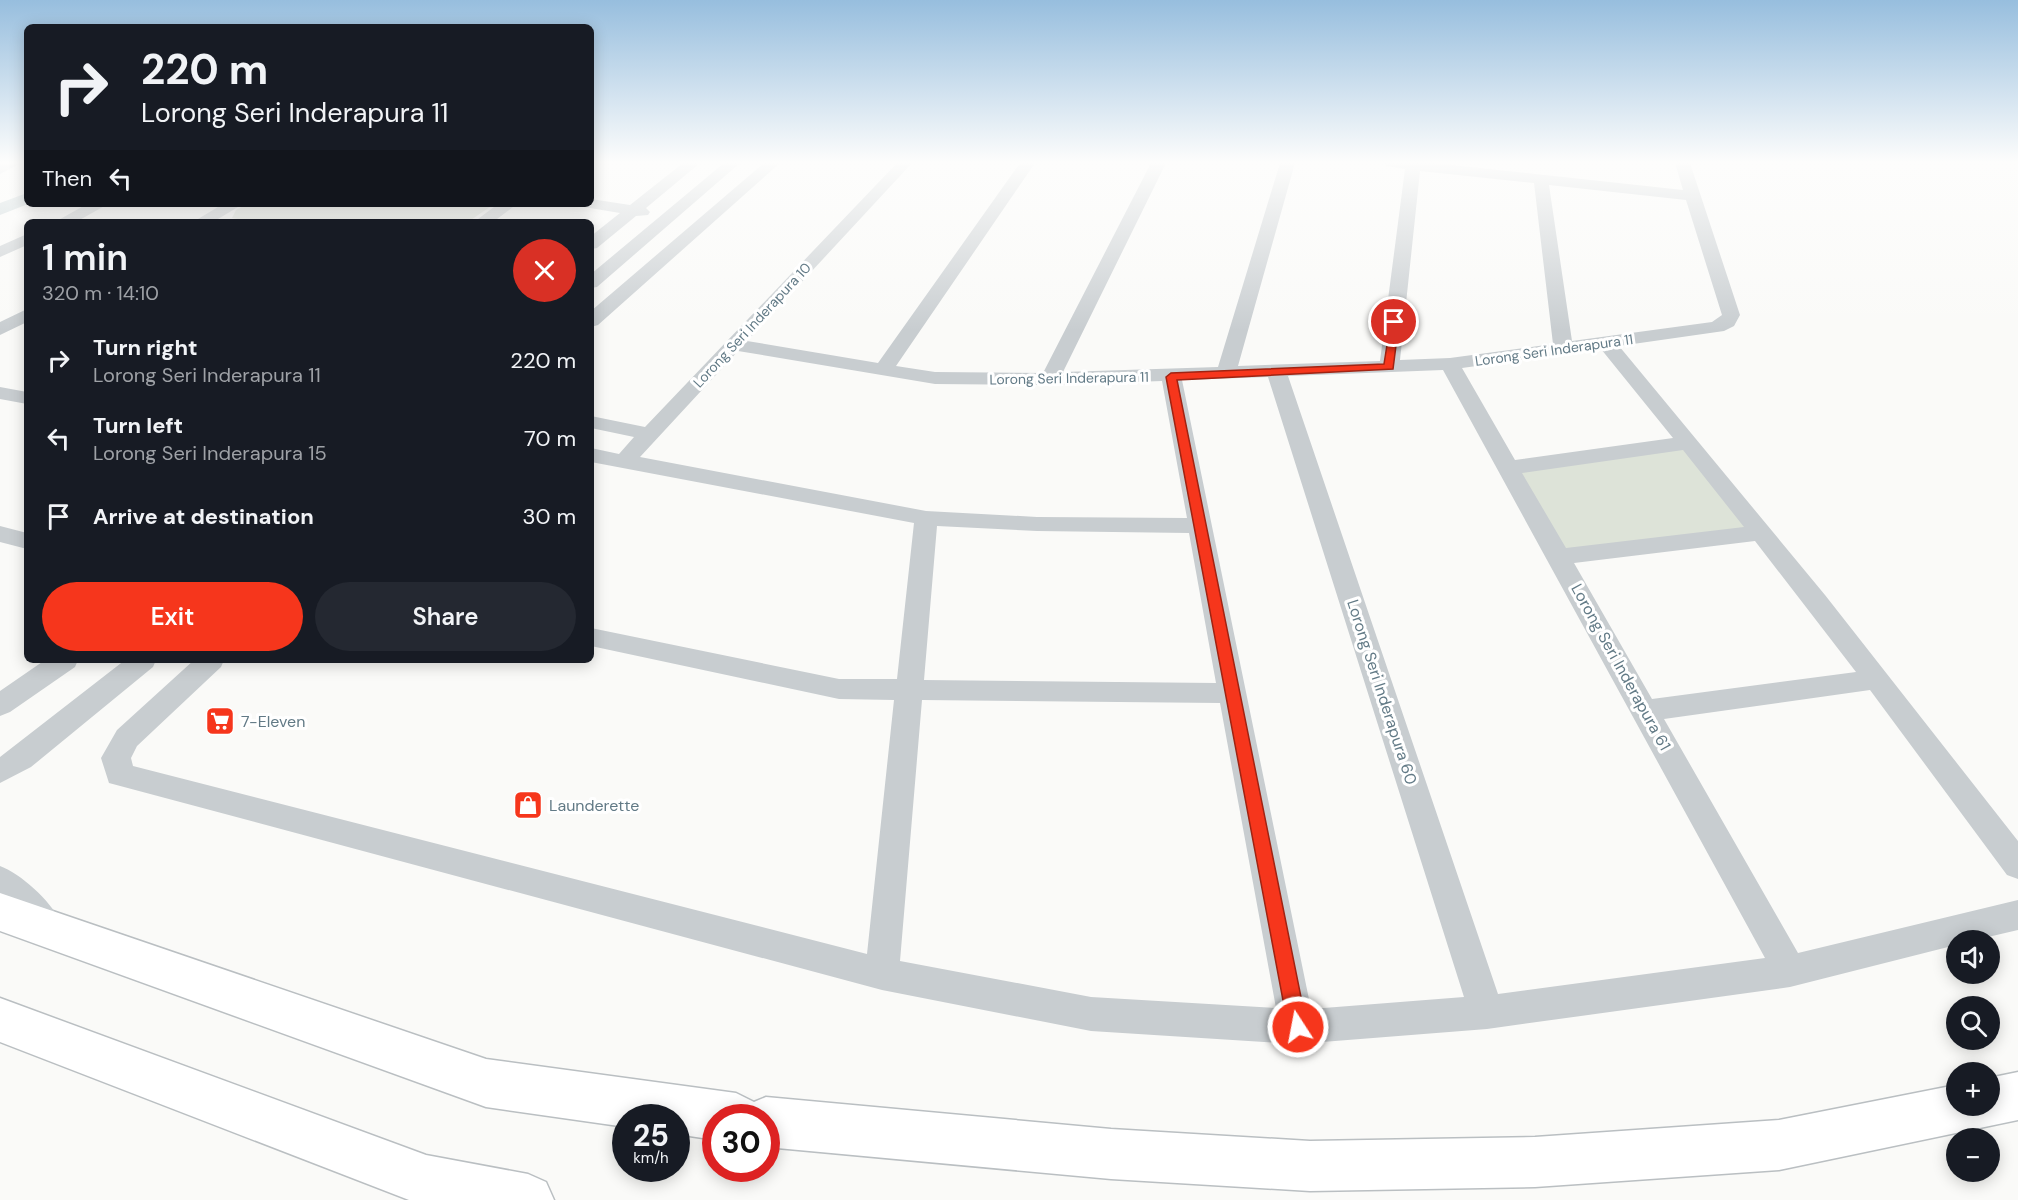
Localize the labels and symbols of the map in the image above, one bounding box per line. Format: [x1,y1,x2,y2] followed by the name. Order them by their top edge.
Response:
[689,259,815,391] street label: Lorong Seri Inderapura 10
[1368,296,1419,347] pin
[1474,330,1634,370] street label: Lorong Seri Inderapura 11
[989,368,1149,388] street label: Lorong Seri Inderapura 11
[1566,580,1676,754] street label: Lorong Seri Inderapura 61
[1342,597,1422,787] street label: Lorong Seri Inderapura 60
[204,705,236,737] supermarket icon: 7-Eleven
[241,711,305,732] place label: 7-Eleven
[512,789,544,821] shop icon: Launderette
[549,795,639,816] place label: Launderette
[1266,995,1330,1059] position arrow
[702,1104,780,1182] speed limit sign: 30

